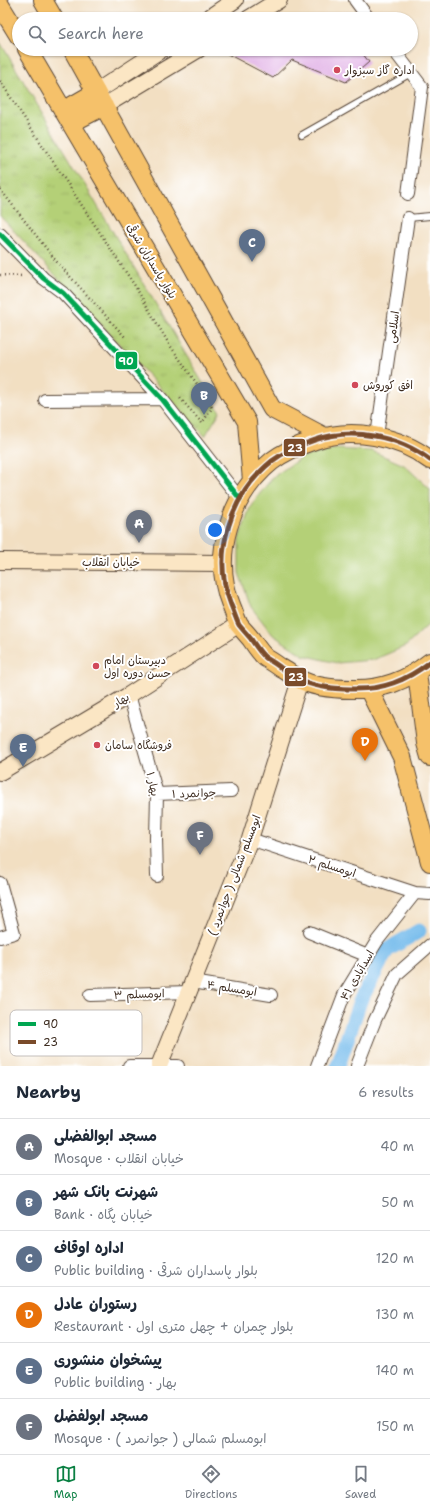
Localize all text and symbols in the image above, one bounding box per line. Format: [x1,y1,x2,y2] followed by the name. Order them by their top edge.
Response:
[12,12,418,56] search box
[26,23,48,45] icon: search
[58,24,144,44] text: Search here
[344,63,415,78] place label: اداره گاز سبزوار
[332,65,342,75] marker: اداره گاز سبزوار
[123,221,180,302] street label: بلوار پاسداران شرقی
[239,229,265,262] pin: C
[384,310,403,344] street label: اسلامی
[115,351,138,370] line badge: 90
[118,354,134,369] text: 90
[363,378,413,393] place label: افق کوروش
[350,380,360,390] marker: افق کوروش
[191,382,217,415] pin: B
[283,438,306,457] line badge: 23
[287,441,303,456] text: 23
[126,510,152,543] pin: A
[205,520,225,540] your location
[82,555,140,570] street label: خیابان انقلاب
[104,653,171,681] place label: دبیرستان امام حسن دوره اول
[91,661,101,671] marker: دبیرستان امام حسن دوره اول
[284,667,307,687] line badge: 23
[288,670,304,685] text: 23
[109,690,132,712] street label: بهار
[352,728,378,761] pin: D
[10,734,36,767] pin: E
[105,738,172,753] place label: فروشگاه سامان
[92,740,102,750] marker: فروشگاه سامان
[143,771,162,798] street label: بهار ۱
[172,785,216,802] street label: جوانمرد ۱
[205,813,265,938] street label: ابومسلم شمالی ( جوانمرد )
[187,822,213,855] pin: F
[306,852,358,882] street label: ابومسلم ۲
[337,947,378,1003] street label: اسدآبادی ۴۱
[206,977,258,1001] street label: ابومسلم ۴
[113,986,165,1004] street label: ابومسلم ۳
[10,1010,142,1056] legend
[43,1017,58,1032] text: 90
[43,1035,58,1050] text: 23
[16,1081,81,1103] text: Nearby
[358,1084,414,1101] text: 6 results
[54,1126,157,1146] text: مسجد ابوالفضلی
[24,1138,34,1155] text: A
[380,1138,414,1155] text: 40 m
[54,1150,184,1167] text: Mosque · خیابان انقلاب
[54,1182,158,1202] text: شهرنت بانک شهر
[25,1194,33,1211] text: B
[381,1194,414,1211] text: 50 m
[54,1206,153,1223] text: Bank · خیابان پگاه
[54,1238,124,1258] text: اداره اوقاف
[25,1250,33,1267] text: C
[376,1250,414,1267] text: 120 m
[54,1262,258,1279] text: Public building · بلوار پاسداران شرقی
[54,1294,137,1314] text: رستوران عادل
[24,1306,34,1323] text: D
[376,1306,414,1323] text: 130 m
[54,1318,294,1335] text: Restaurant · بلوار چمران + چهل متری اول
[54,1350,162,1370] text: پیشخوان منشوری
[25,1362,33,1379] text: E
[375,1362,414,1379] text: 140 m
[54,1374,177,1391] text: Public building · بهار
[54,1406,148,1426] text: مسجد ابولفضل
[25,1418,33,1435] text: F
[376,1418,414,1435] text: 150 m
[54,1430,266,1447] text: Mosque · ابومسلم شمالی ( جوانمرد )
[54,1463,77,1502] tab: Map
[185,1463,237,1502] tab: Directions
[345,1463,376,1502] tab: Saved

